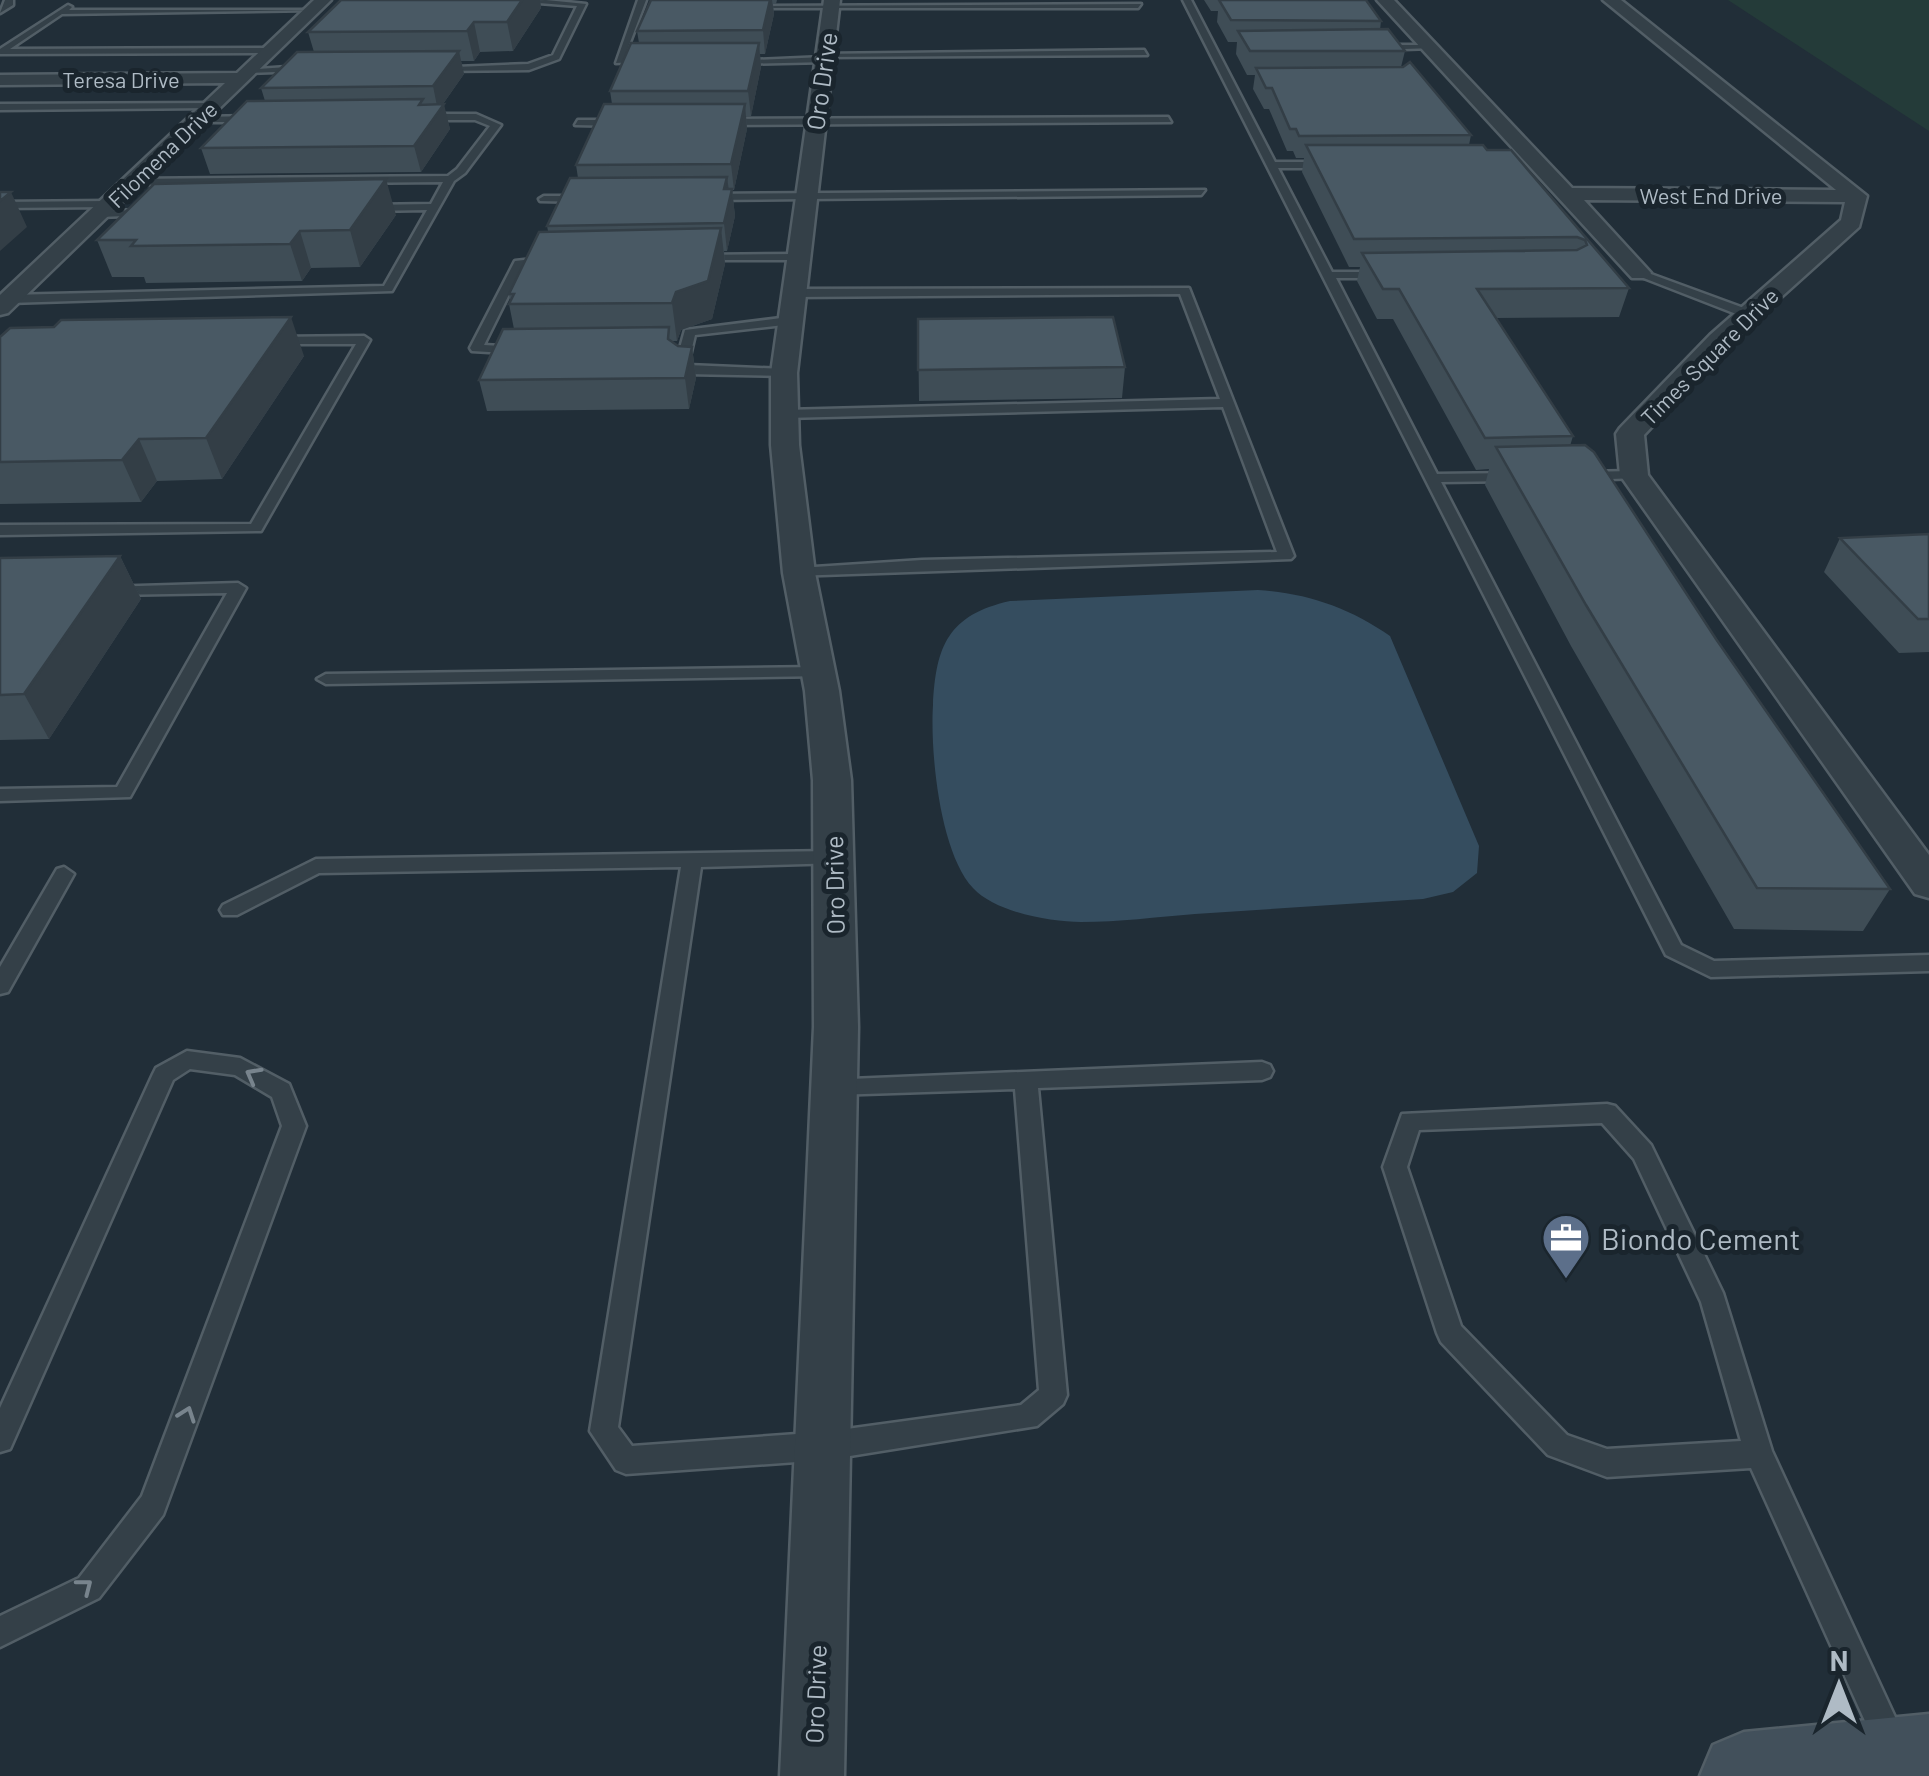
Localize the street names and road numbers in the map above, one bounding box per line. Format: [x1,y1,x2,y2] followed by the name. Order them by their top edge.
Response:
[799,30,843,132] street label: Oro Drive
[62,66,180,92] street label: Teresa Drive
[102,96,222,212] street label: Filomena Drive
[1639,182,1783,208] street label: West End Drive
[1635,282,1783,430] street label: Times Square Drive
[818,835,850,935] street label: Oro Drive
[798,1644,832,1744] street label: Oro Drive

